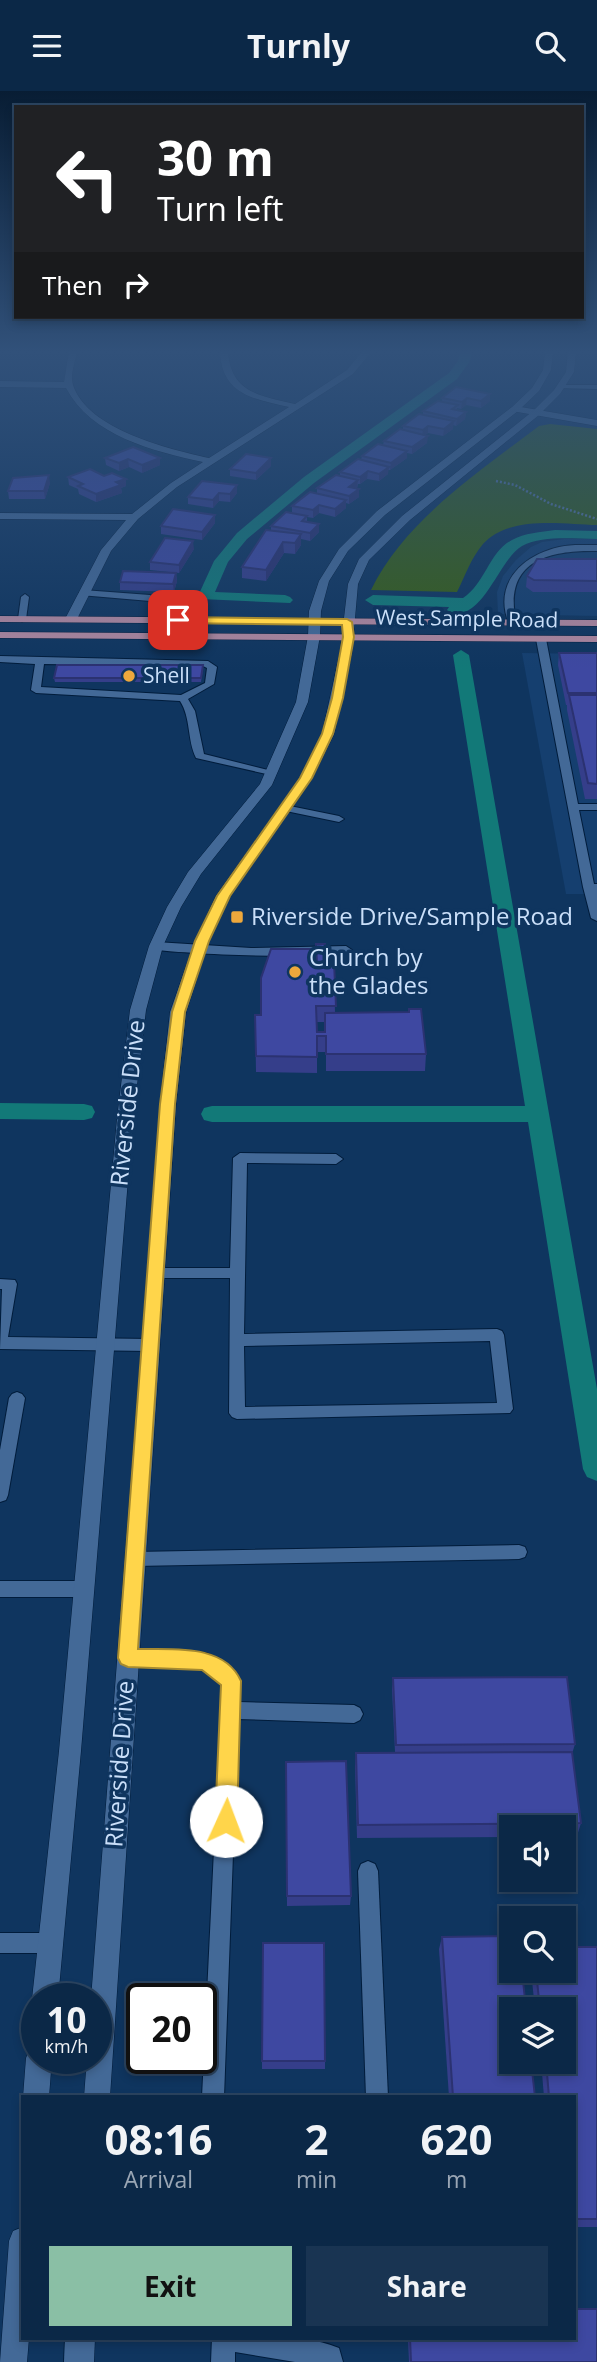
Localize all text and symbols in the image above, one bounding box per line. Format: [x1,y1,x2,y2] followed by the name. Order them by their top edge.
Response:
[247,24,350,67] text: Turnly
[28,27,66,65] icon: menu
[531,27,569,65] icon: search
[157,124,274,190] text: 30 m
[42,133,133,224] icon: left
[157,187,283,230] text: Turn left
[117,266,155,304] icon: right
[42,267,103,303] text: Then
[148,590,208,650] pin
[159,601,197,639] icon: arrive
[376,602,558,634] street label: West Sample Road
[143,661,190,689] place label: Shell
[121,668,137,684] marker: Shell
[251,899,573,932] place label: Riverside Drive/Sample Road
[229,909,245,925] marker: Riverside Drive/Sample Road
[309,940,428,1001] place label: Church by the Glades
[287,964,303,980] marker: Church by the Glades
[101,1018,152,1188] street label: Riverside Drive
[96,1680,141,1848] street label: Riverside Drive
[189,1784,263,1858] position arrow
[499,1815,576,2074] map controls
[499,1815,576,1892] button: sound
[499,1906,576,1983] button: search
[126,1983,217,2074] speed limit sign: 20
[46,1996,87,2043] text: 10
[499,1997,576,2074] button: layers
[45,2034,88,2058] text: km/h
[104,2110,212,2167] text: 08:16
[304,2110,329,2167] text: 2
[421,2110,493,2167] text: 620
[124,2163,193,2195] text: Arrival
[296,2163,337,2195] text: min
[446,2163,467,2195] text: m
[49,2246,292,2326] button: Exit
[306,2246,548,2326] button: Share

